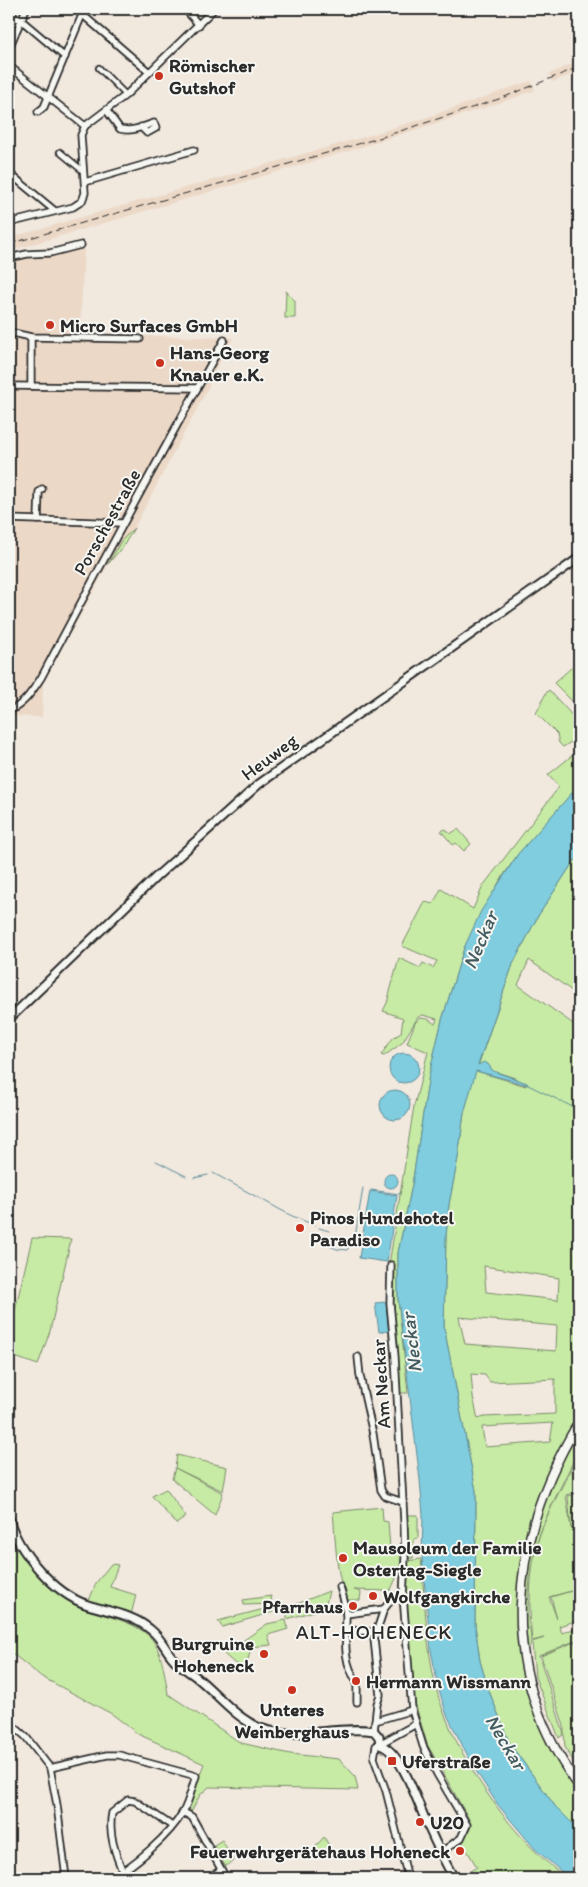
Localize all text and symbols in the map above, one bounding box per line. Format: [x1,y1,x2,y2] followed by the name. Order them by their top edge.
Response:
[169,54,256,99] place label: Römischer Gutshof
[153,70,165,82] marker: Römischer Gutshof
[60,314,238,337] place label: Micro Surfaces GmbH
[44,319,56,331] marker: Micro Surfaces GmbH
[170,341,270,386] place label: Hans-Georg Knauer e.K.
[154,357,166,369] marker: Hans-Georg Knauer e.K.
[68,465,146,579] street label: Porschestraße
[236,728,302,786] street label: Heuweg
[457,906,504,972] water label: Neckar
[310,1206,454,1251] place label: Pinos Hundehotel Paradiso
[294,1222,306,1234] marker: Pinos Hundehotel Paradiso
[395,1310,427,1374] water label: Neckar
[366,1338,396,1430] street label: Am Neckar
[353,1536,542,1581] place label: Mausoleum der Familie Ostertag-Siegle
[337,1552,349,1564] marker: Mausoleum der Familie Ostertag-Siegle
[383,1585,510,1608] place label: Wolfgangkirche
[367,1590,379,1602] marker: Wolfgangkirche
[262,1595,344,1618] place label: Pfarrhaus
[347,1600,359,1612] marker: Pfarrhaus
[296,1620,452,1644] district label: ALT-HOHENECK
[171,1632,254,1677] place label: Burgruine Hoheneck
[258,1648,270,1660] marker: Burgruine Hoheneck
[366,1670,531,1693] place label: Hermann Wissmann
[350,1675,362,1687] marker: Hermann Wissmann
[286,1684,298,1696] marker: Unteres Weinberghaus
[234,1698,350,1743] place label: Unteres Weinberghaus
[480,1710,533,1776] water label: Neckar
[402,1750,491,1773] place label: Uferstraße
[386,1755,398,1767] marker: Uferstraße
[430,1811,465,1834] place label: U20
[414,1816,426,1828] marker: U20
[190,1840,450,1863] place label: Feuerwehrgerätehaus Hoheneck
[454,1845,466,1857] marker: Feuerwehrgerätehaus Hoheneck

